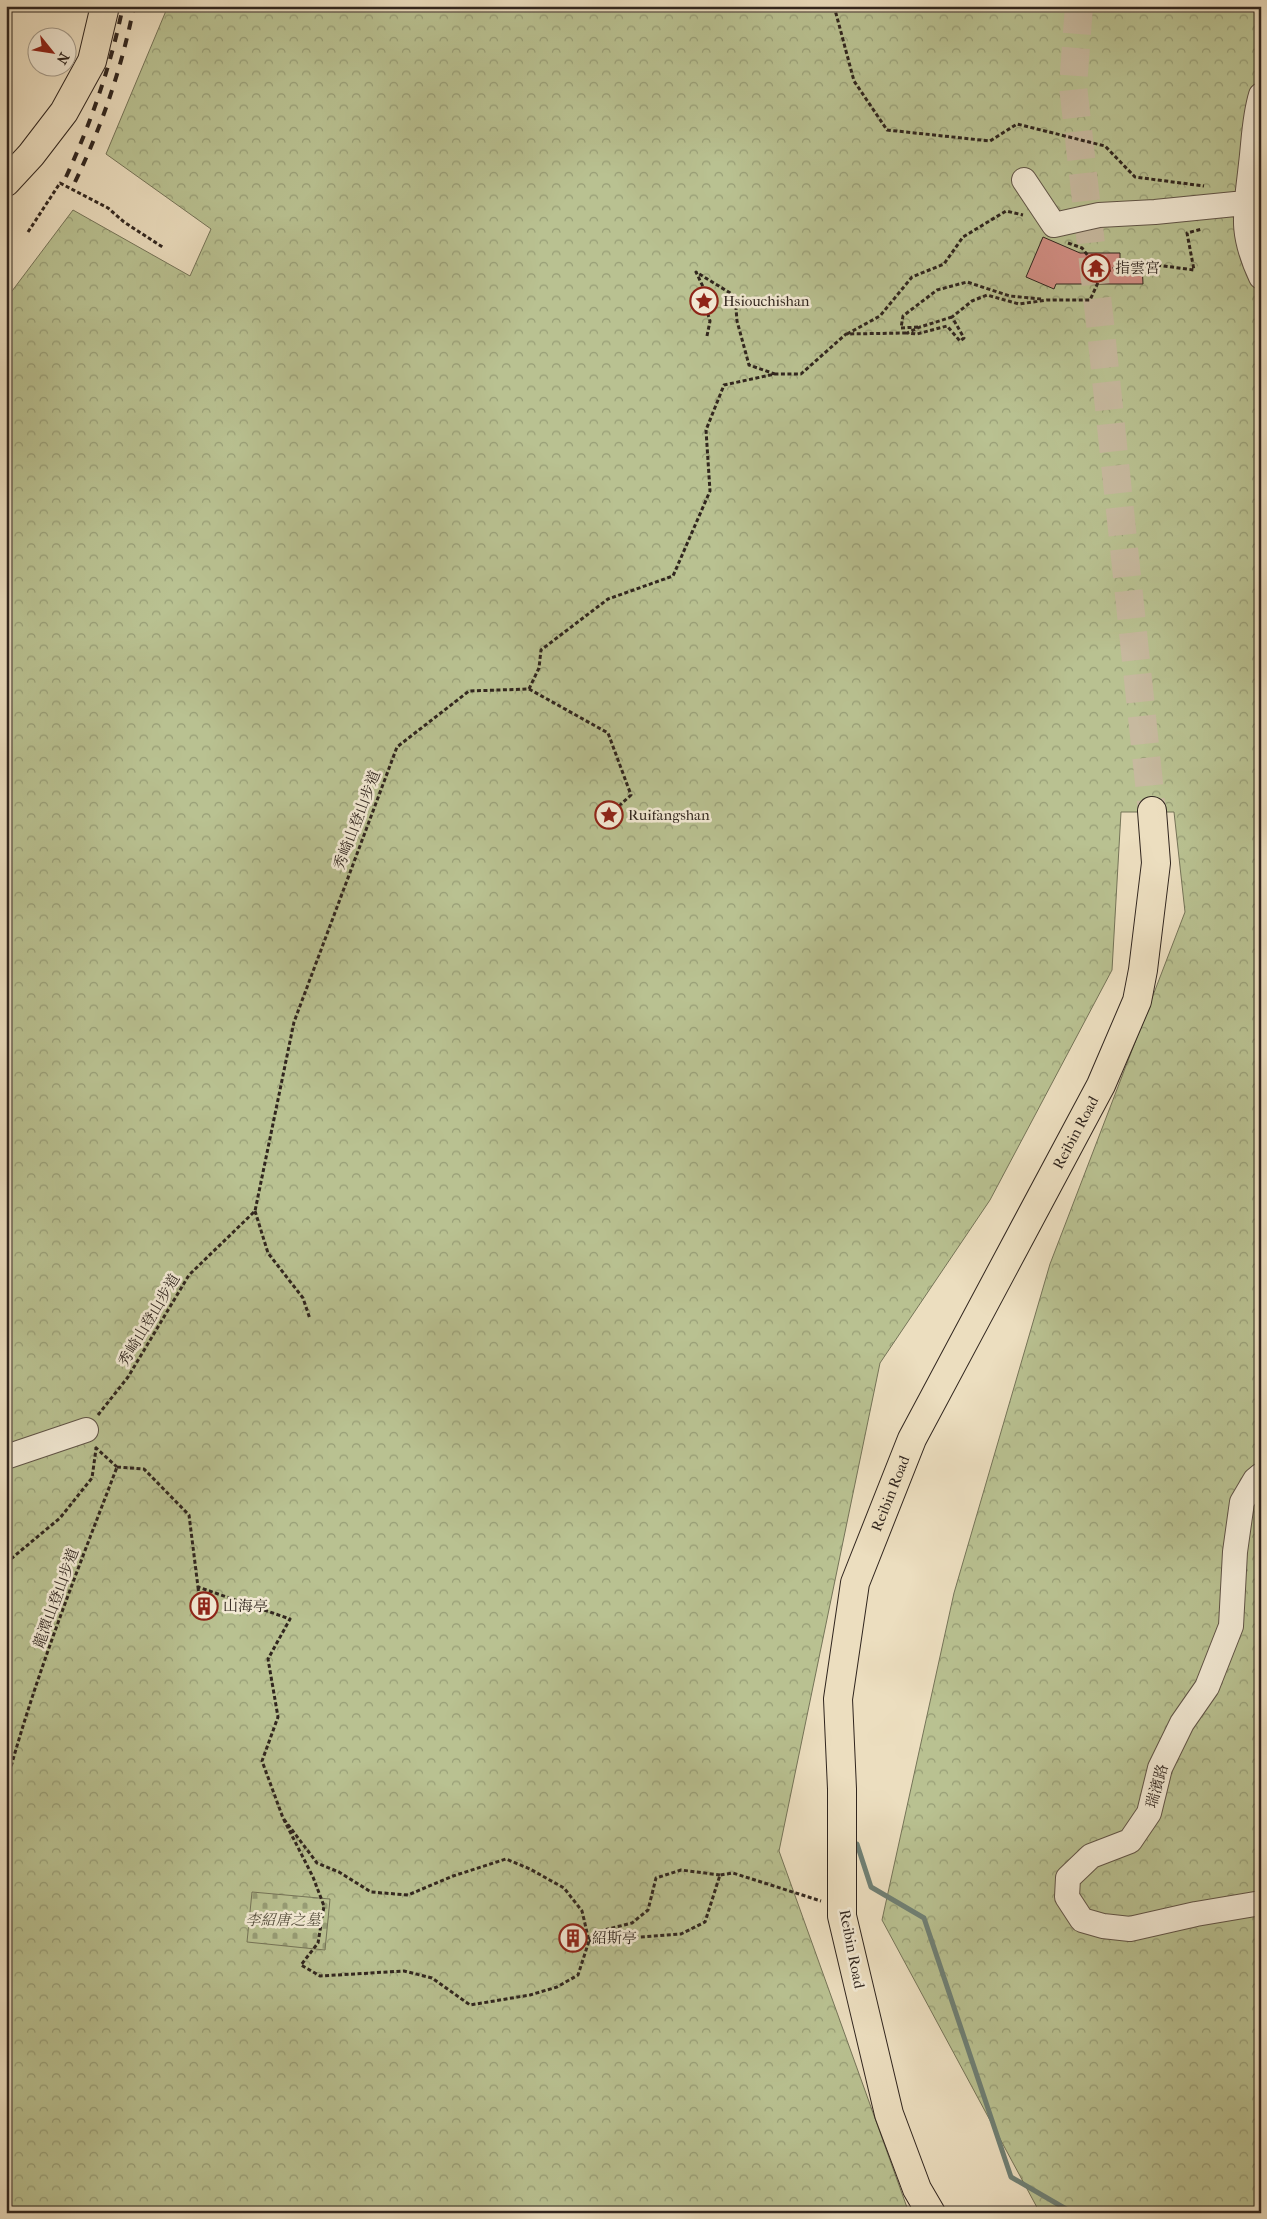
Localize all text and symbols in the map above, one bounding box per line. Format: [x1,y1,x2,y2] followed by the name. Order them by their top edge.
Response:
[28,28,78,78] north arrow
[53,49,73,67] text: N
[1081,253,1111,283] temple icon: 指雲宮
[1115,259,1160,277] place label: 指雲宮
[689,286,719,316] place icon: Hsiouchishan
[723,292,810,310] place label: Hsiouchishan
[330,768,384,872] street label: 秀崎山登山步道
[594,800,624,830] place icon: Ruifangshan
[628,806,710,824] place label: Ruifangshan
[1049,1092,1103,1172] street label: Reibin Road
[114,1270,184,1370] street label: 秀崎山登山步道
[867,1452,914,1534] street label: Reibin Road
[30,1546,82,1650] street label: 龍潭山登山步道
[189,1591,219,1621] building icon: 山海亭
[223,1597,268,1615] place label: 山海亭
[1142,1762,1172,1810] street label: 瑞濱路
[836,1908,869,1991] street label: Reibin Road
[245,1911,323,1929] park label: 李紹唐之墓
[558,1923,588,1953] building icon: 紹斯亭
[592,1929,637,1947] place label: 紹斯亭

